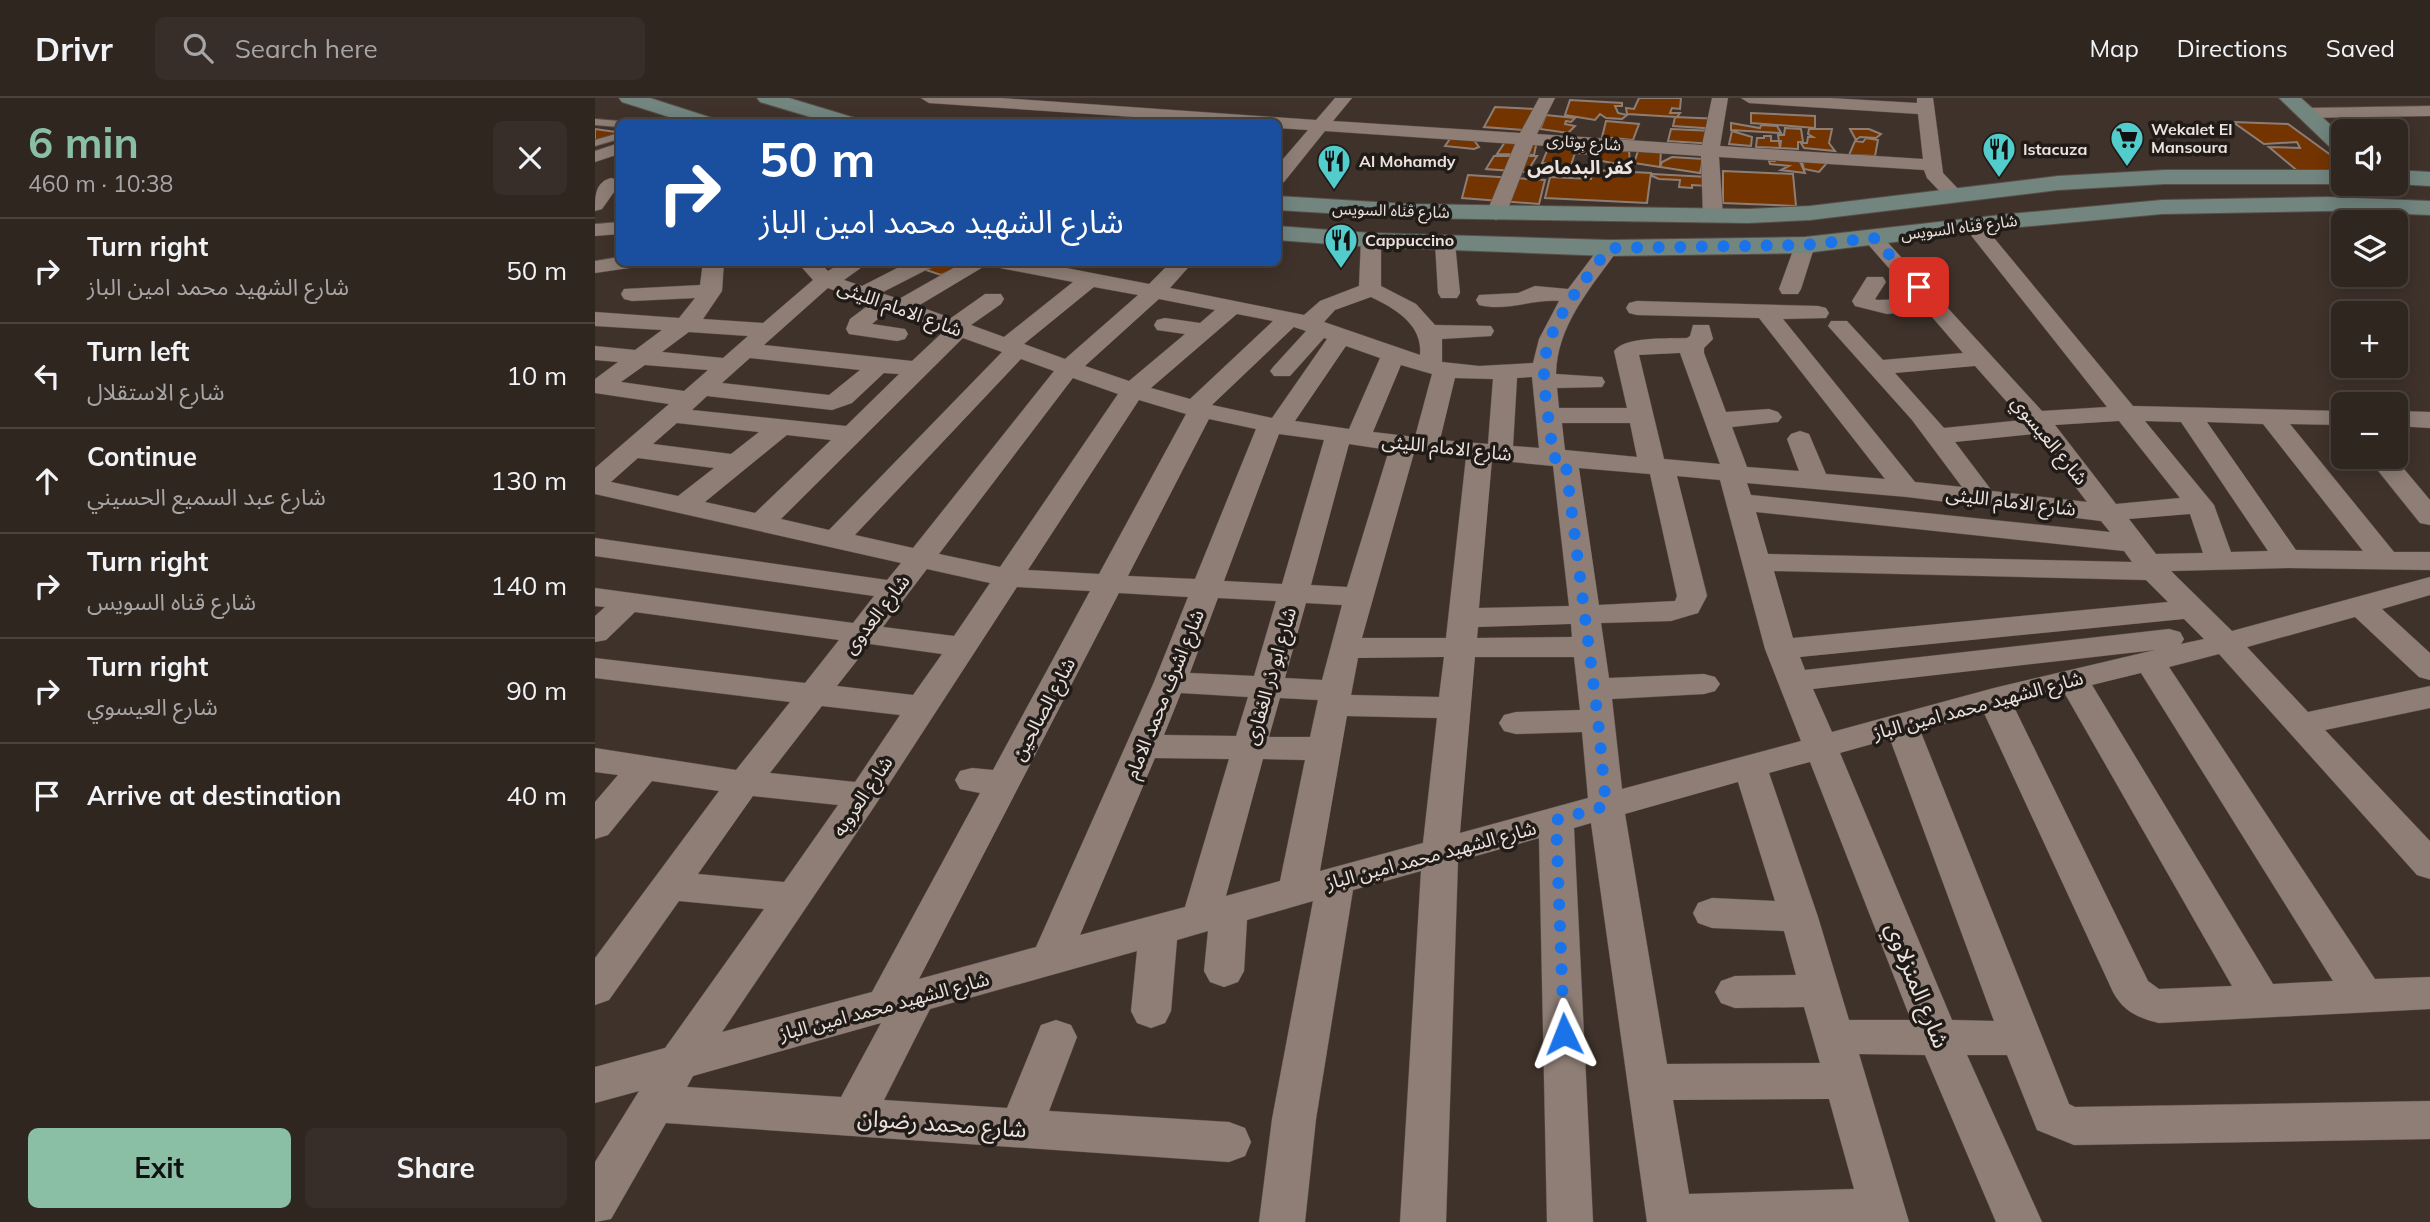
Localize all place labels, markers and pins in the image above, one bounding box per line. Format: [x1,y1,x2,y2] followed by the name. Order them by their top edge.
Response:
[2108,119,2146,168] supermarket icon: Wekalet El Mansoura
[2151,119,2232,157] place label: Wekalet El Mansoura
[1980,130,2018,179] restaurant icon: Istacuza
[2023,139,2087,159] place label: Istacuza
[1315,142,1353,191] restaurant icon: Al Mohamdy
[1359,151,1456,171] place label: Al Mohamdy
[1322,221,1360,270] restaurant icon: Cappuccino
[1365,230,1454,250] place label: Cappuccino
[1889,257,1949,317] pin

